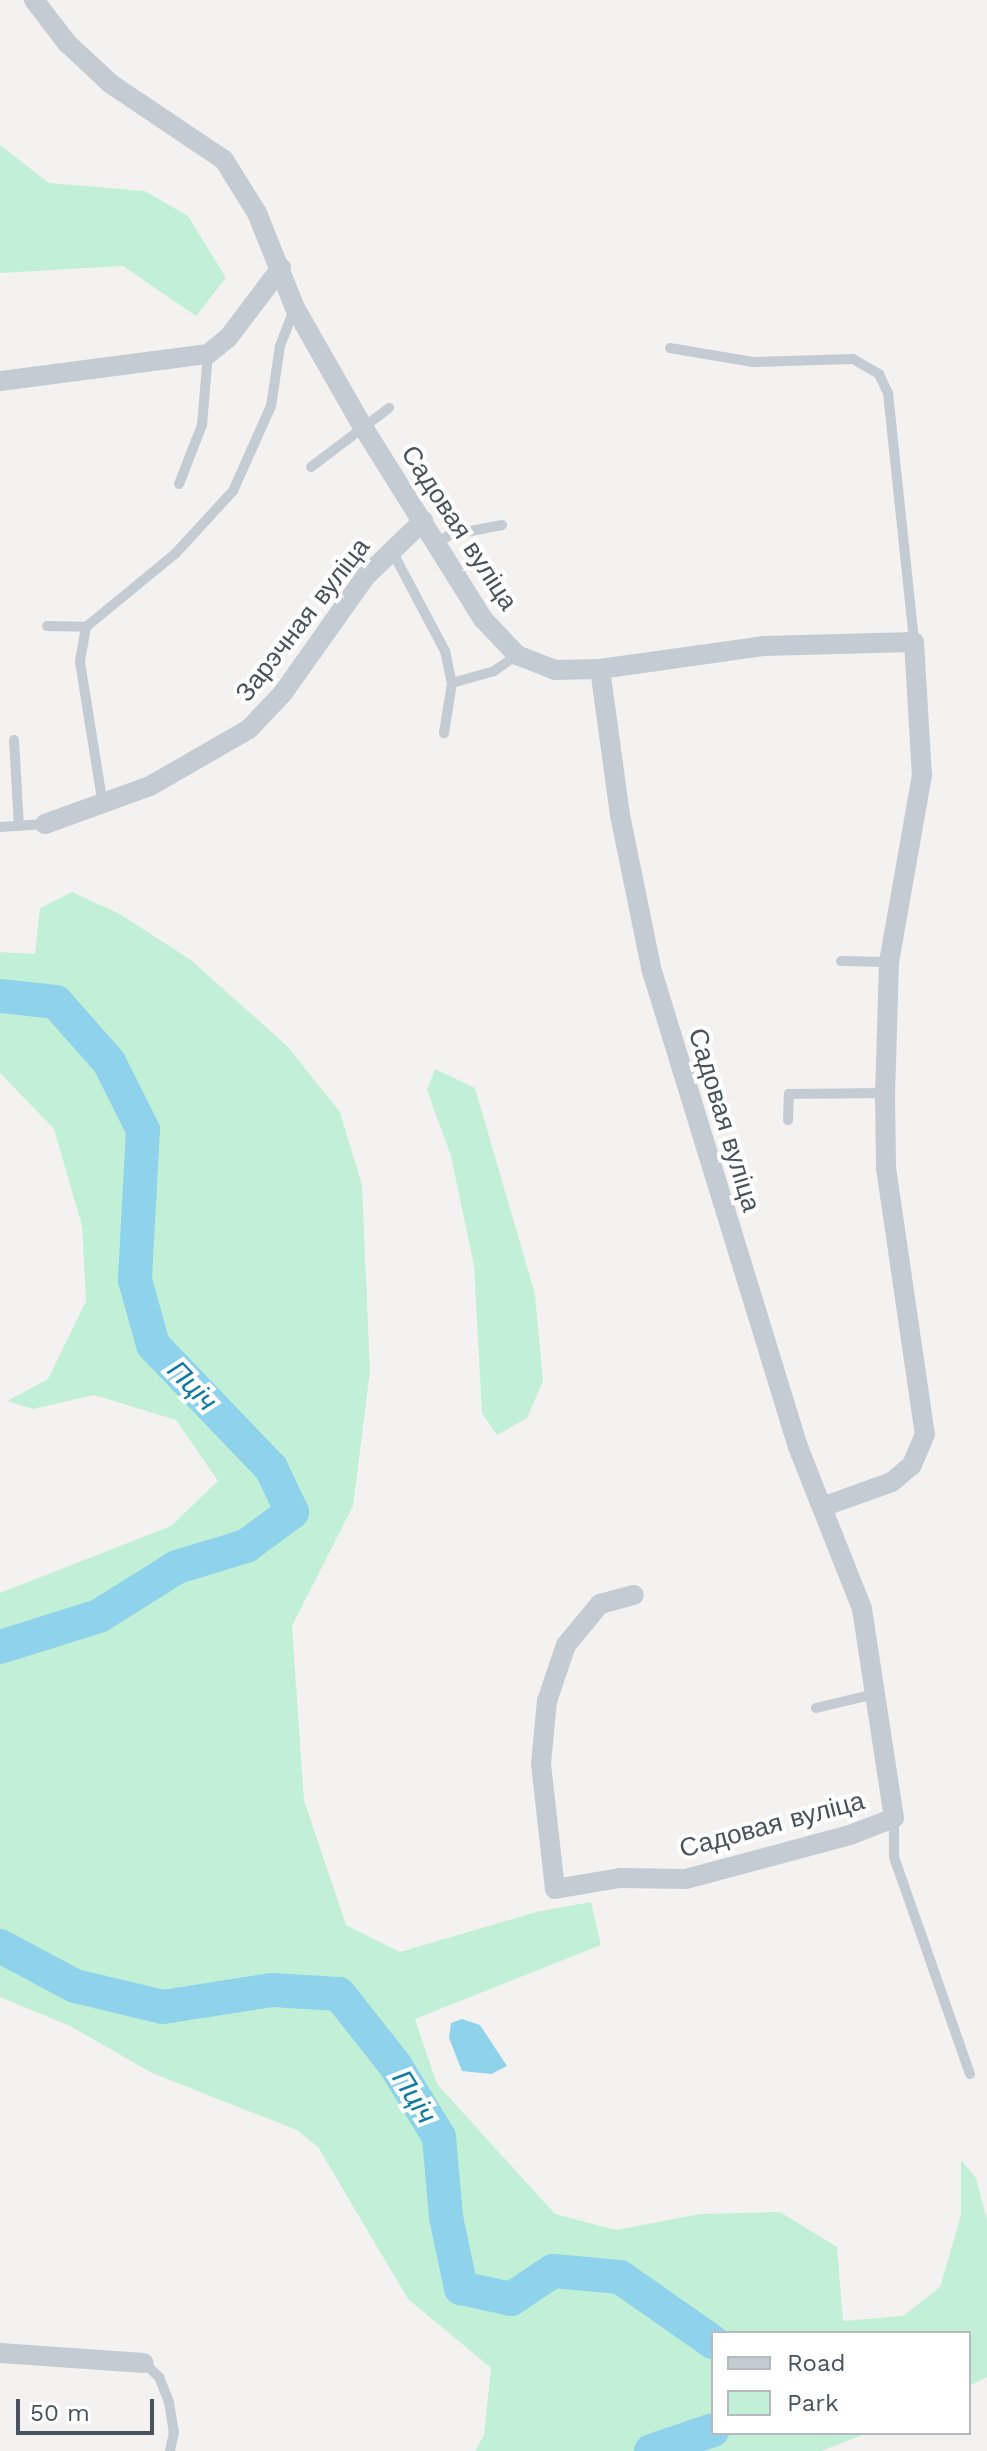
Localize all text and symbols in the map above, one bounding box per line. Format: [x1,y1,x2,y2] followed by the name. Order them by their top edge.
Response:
[394,440,524,616] street label: Садовая вуліца
[229,532,377,708] street label: Зарэчная вуліца
[681,1025,767,1215] street label: Садовая вуліца
[160,1354,224,1418] water label: Пціч
[676,1785,868,1865] street label: Садовая вуліца
[385,2064,443,2130] water label: Пціч
[711,2331,971,2435] legend
[787,2349,846,2377] text: Road
[20,2383,158,2433] scale bar
[787,2389,839,2417] text: Park
[30,2399,90,2427] text: 50 m

